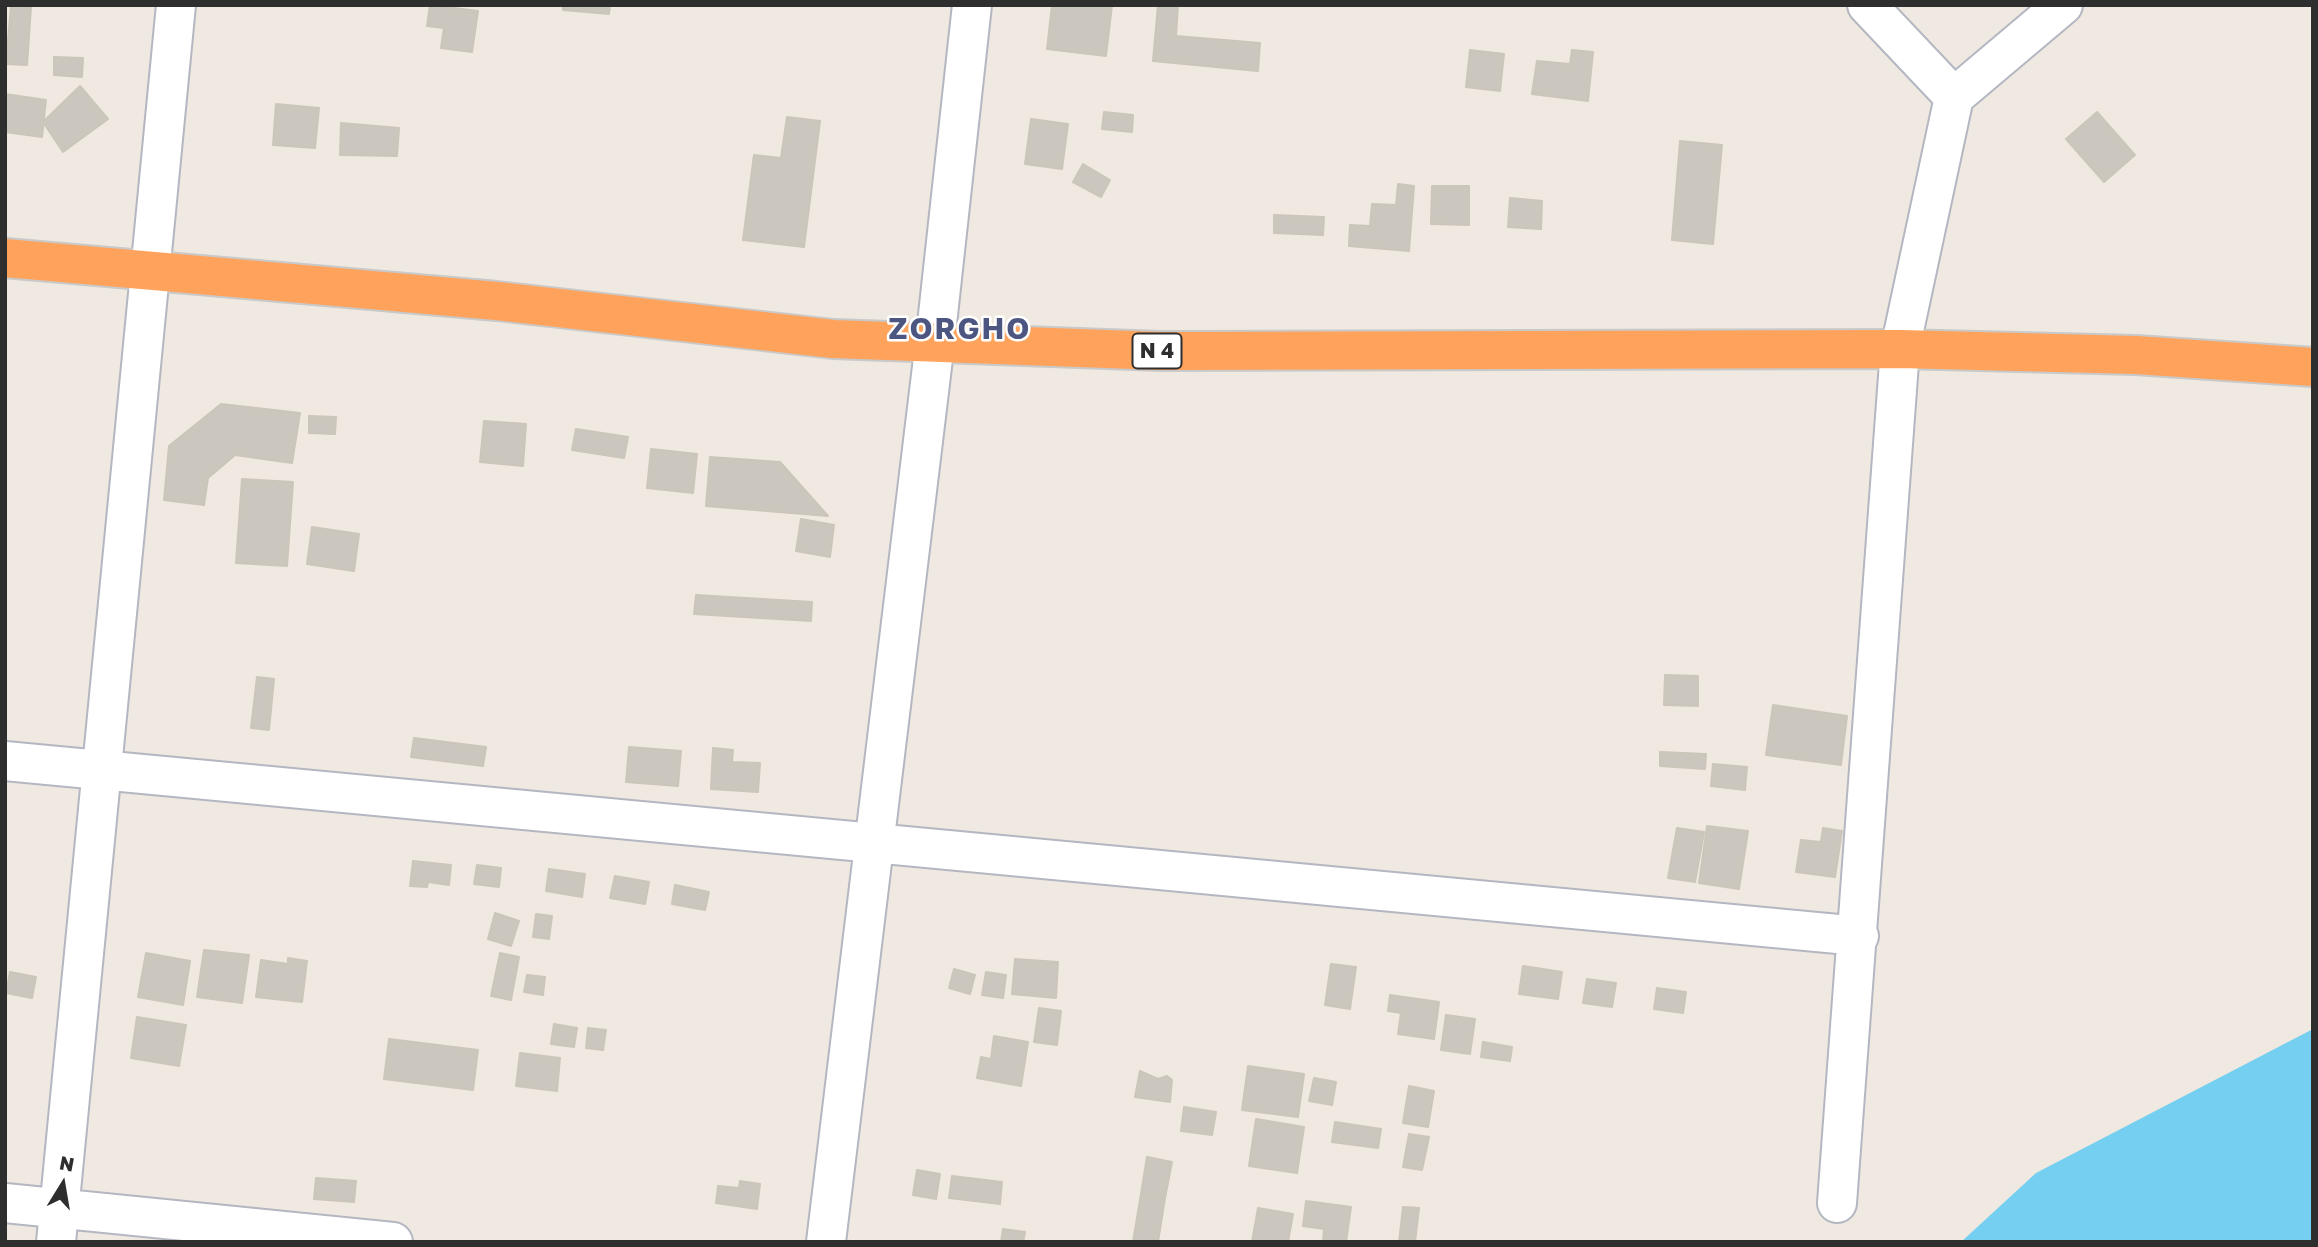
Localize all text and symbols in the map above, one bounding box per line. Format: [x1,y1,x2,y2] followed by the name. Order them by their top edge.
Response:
[889,311,1031,347] district label: ZORGHO
[1132,334,1182,368] road number: N 4
[28,1149,98,1219] north arrow
[58,1150,76,1176] text: N

